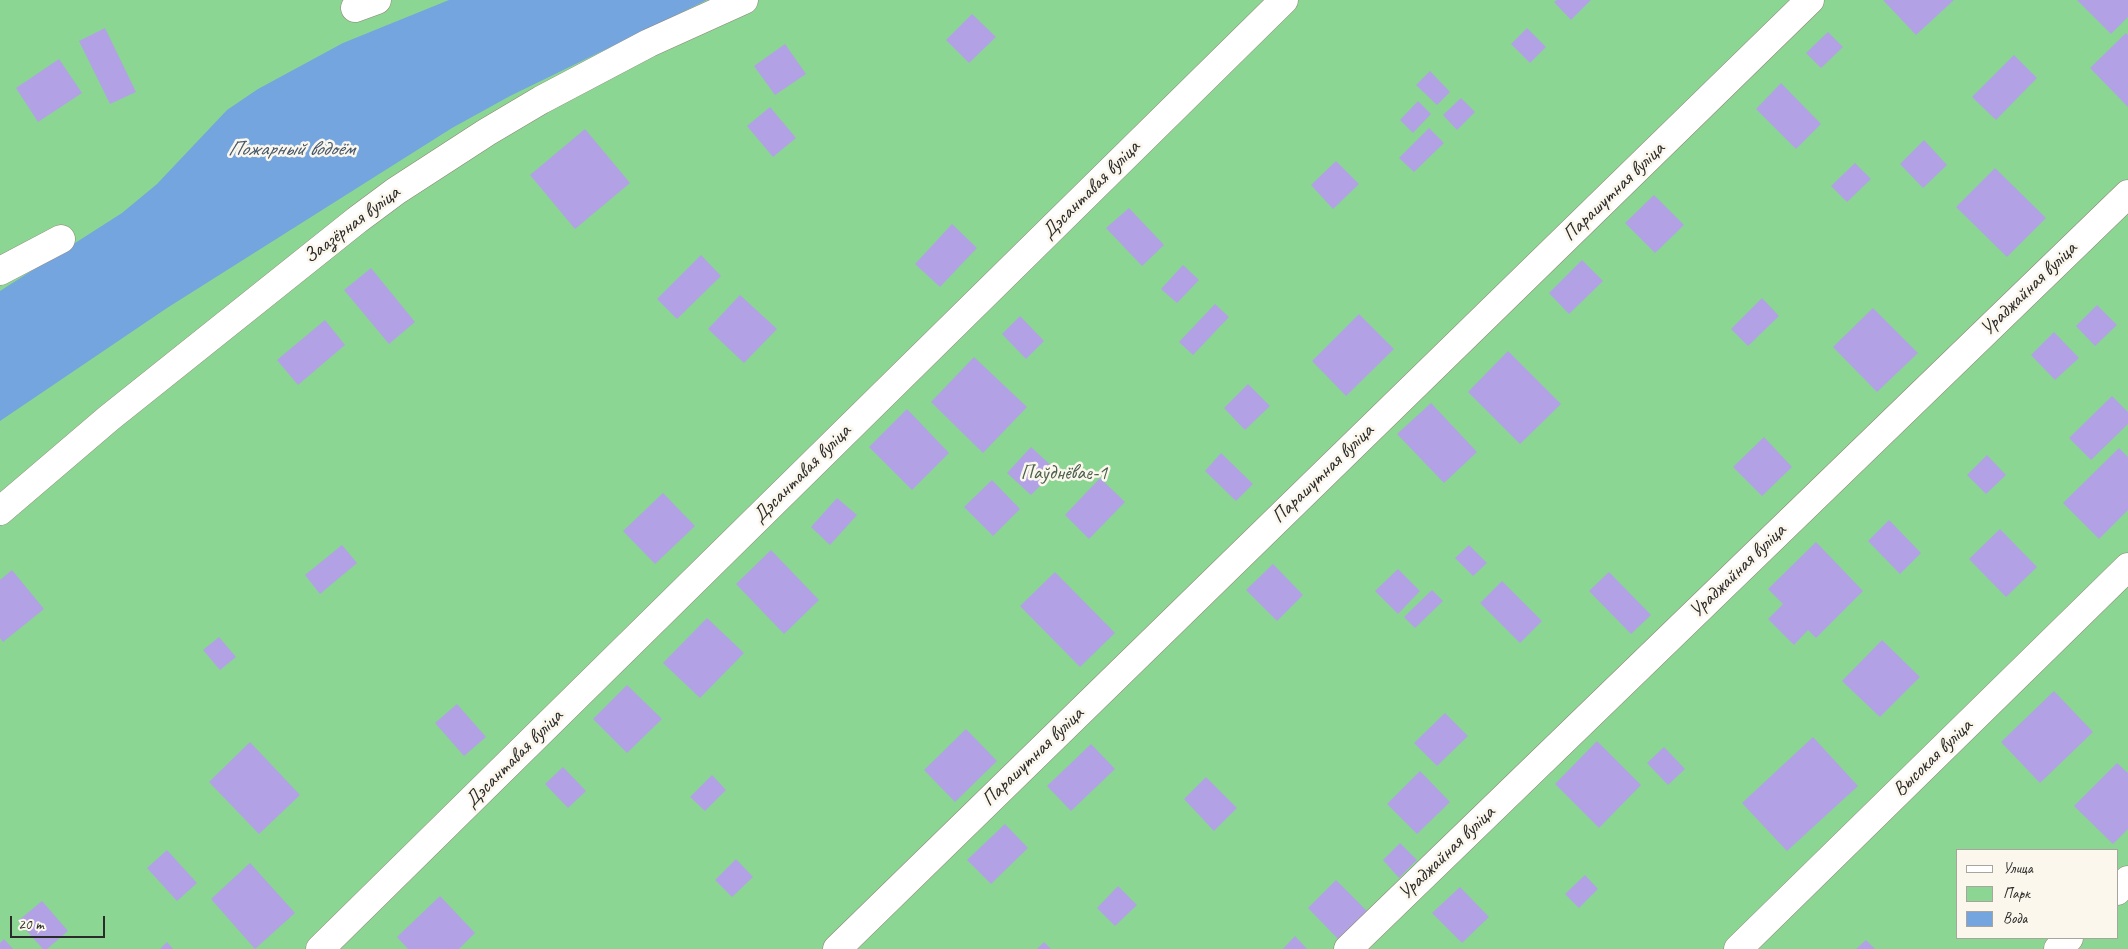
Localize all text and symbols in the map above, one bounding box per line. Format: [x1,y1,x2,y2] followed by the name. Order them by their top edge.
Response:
[228,136,354,162] water label: Пожарный водоём
[1037,136,1145,244] street label: Дэсантавая вуліца
[1558,137,1670,247] street label: Парашутная вуліца
[299,181,405,269] street label: Заазёрная вуліца
[1976,237,2082,341] street label: Ураджайная вуліца
[1267,419,1379,529] street label: Парашутная вуліца
[748,420,856,528] street label: Дэсантавая вуліца
[1021,462,1107,486] park label: Паўднёвае-1
[1685,519,1791,623] street label: Ураджайная вуліца
[977,702,1089,812] street label: Парашутная вуліца
[460,705,568,813] street label: Дэсантавая вуліца
[1888,714,1978,802] street label: Высокая вуліца
[1394,801,1500,905] street label: Ураджайная вуліца
[1956,849,2118,939] legend
[2003,859,2033,878] text: Улица
[2003,884,2030,903] text: Парк
[12,906,108,938] scale bar
[2003,909,2027,928] text: Вода
[18,915,44,934] text: 20 m

